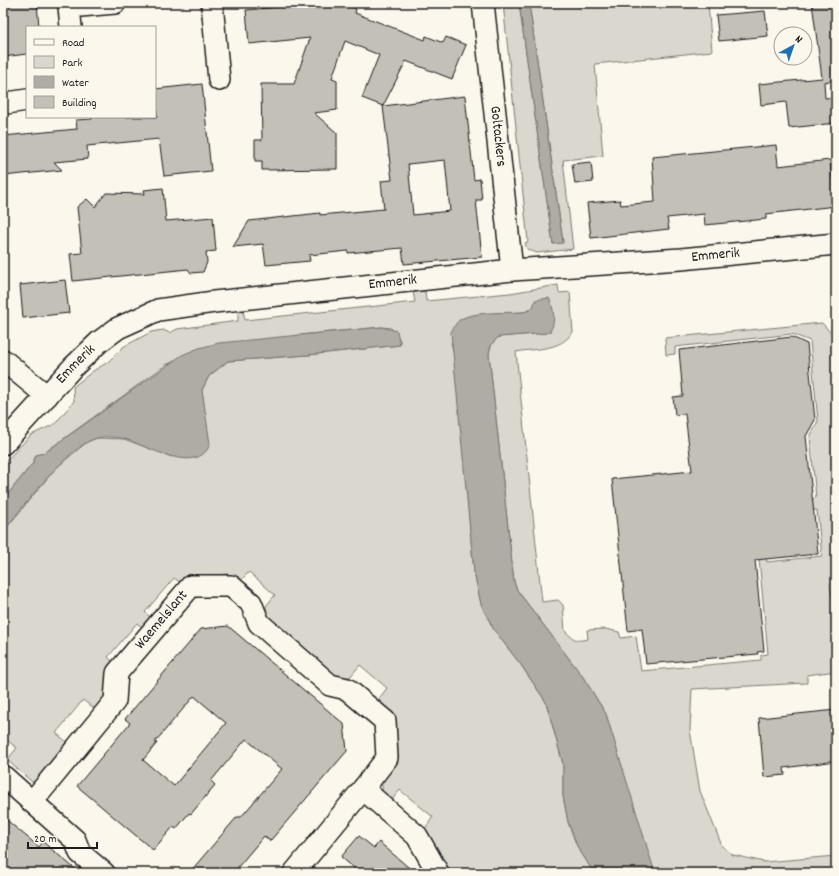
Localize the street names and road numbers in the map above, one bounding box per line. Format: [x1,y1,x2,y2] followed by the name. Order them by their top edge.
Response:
[483,105,512,168] street label: Goltackers
[690,242,741,269] street label: Emmerik
[368,269,418,296] street label: Emmerik
[51,340,101,389] street label: Emmerik
[130,585,194,655] street label: Waemelslant

